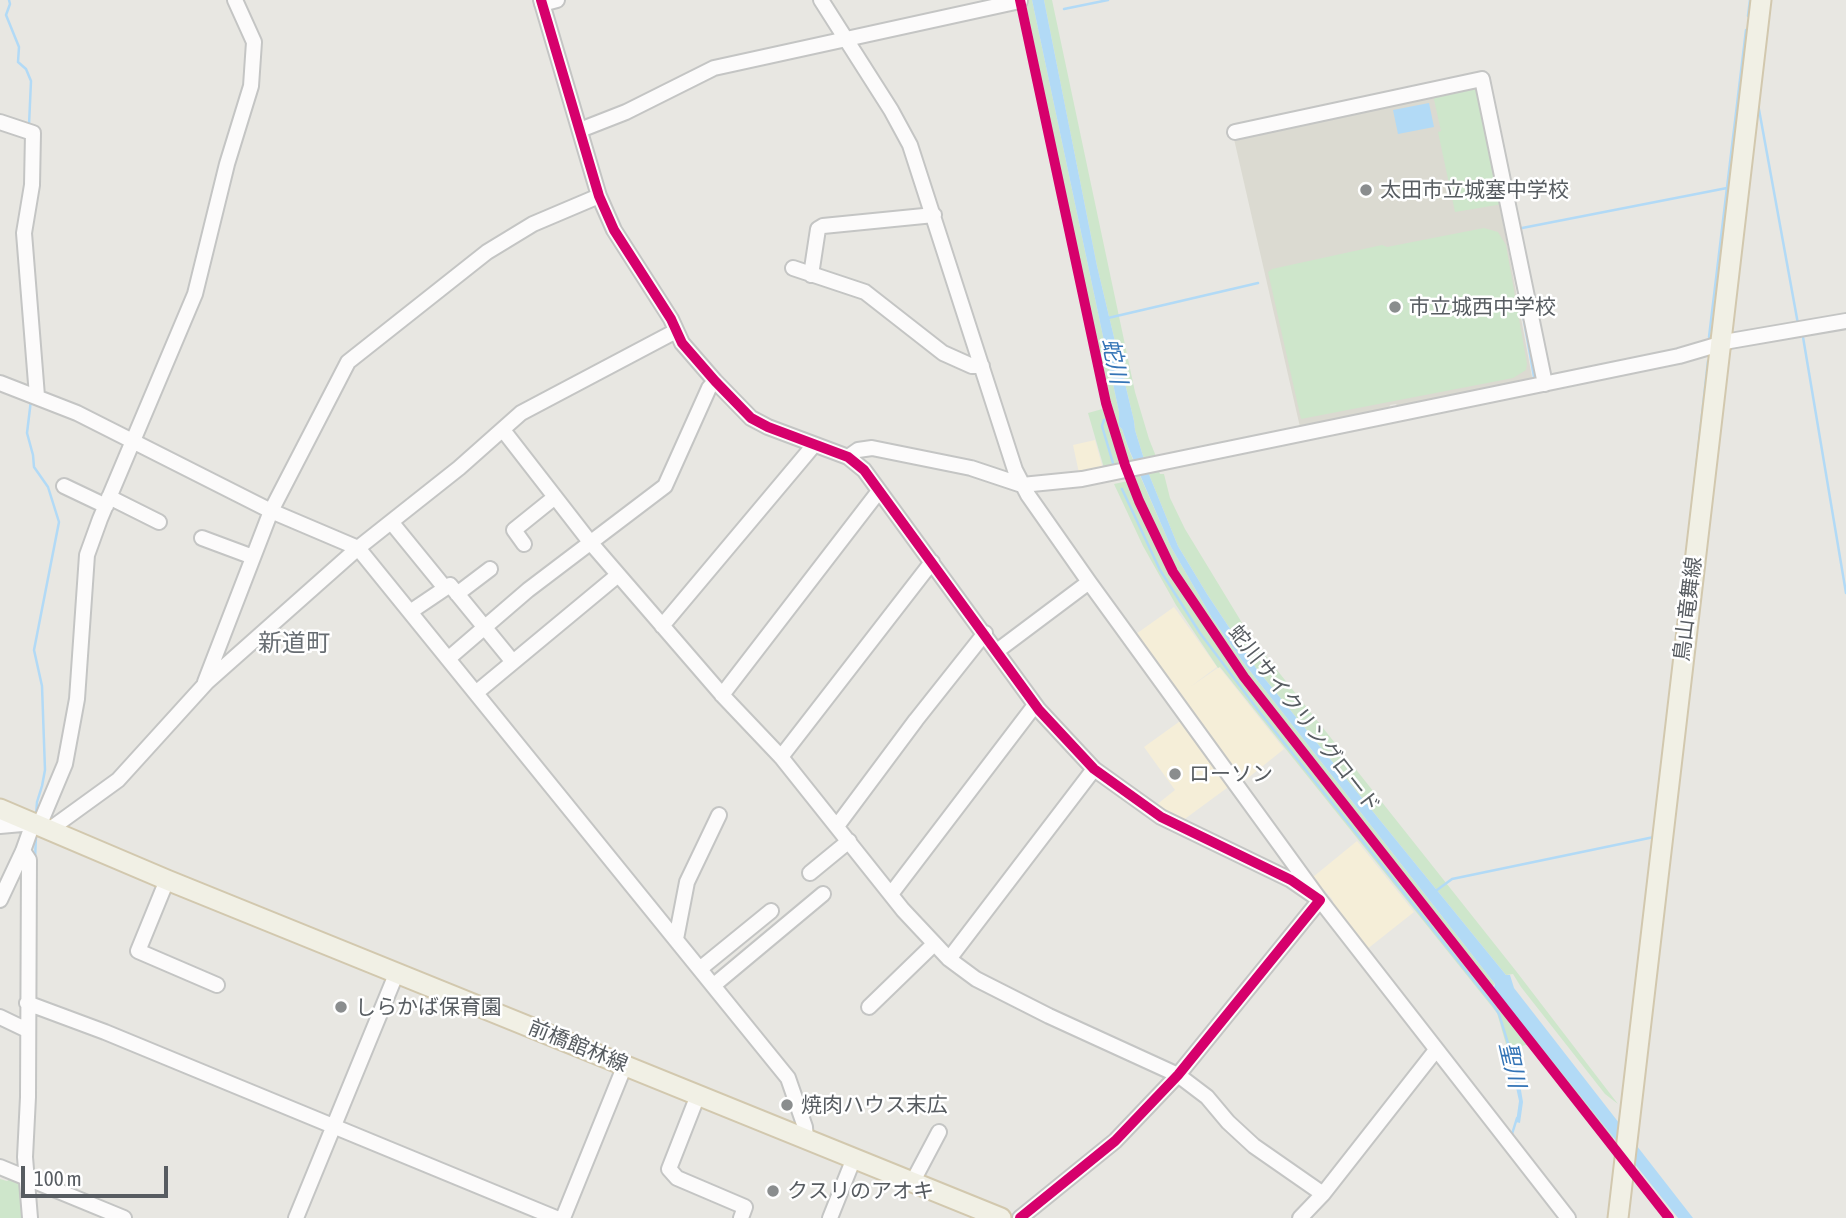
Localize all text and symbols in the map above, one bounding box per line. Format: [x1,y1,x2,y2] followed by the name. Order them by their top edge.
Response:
[1380,177,1569,203] place label: 太田市立城塞中学校
[1358,182,1374,198] marker: 太田市立城塞中学校
[1409,294,1556,320] place label: 市立城西中学校
[1387,299,1403,315] marker: 市立城西中学校
[1096,336,1132,386] water label: 蛇川
[1669,555,1707,663] street label: 鳥山竜舞線
[1223,620,1385,818] street label: 蛇川サイクリングロード
[258,629,330,657] district label: 新道町
[1189,761,1273,787] place label: ローソン
[1167,766,1183,782] marker: ローソン
[355,994,502,1020] place label: しらかば保育園
[333,999,349,1015] marker: しらかば保育園
[525,1015,631,1077] street label: 前橋館林線
[1493,1039,1531,1091] water label: 聖川
[801,1092,948,1118] place label: 焼肉ハウス末広
[779,1097,795,1113] marker: 焼肉ハウス末広
[24,1152,172,1196] scale bar
[34,1166,82,1190] text: 100 m
[787,1178,934,1204] place label: クスリのアオキ
[765,1183,781,1199] marker: クスリのアオキ

